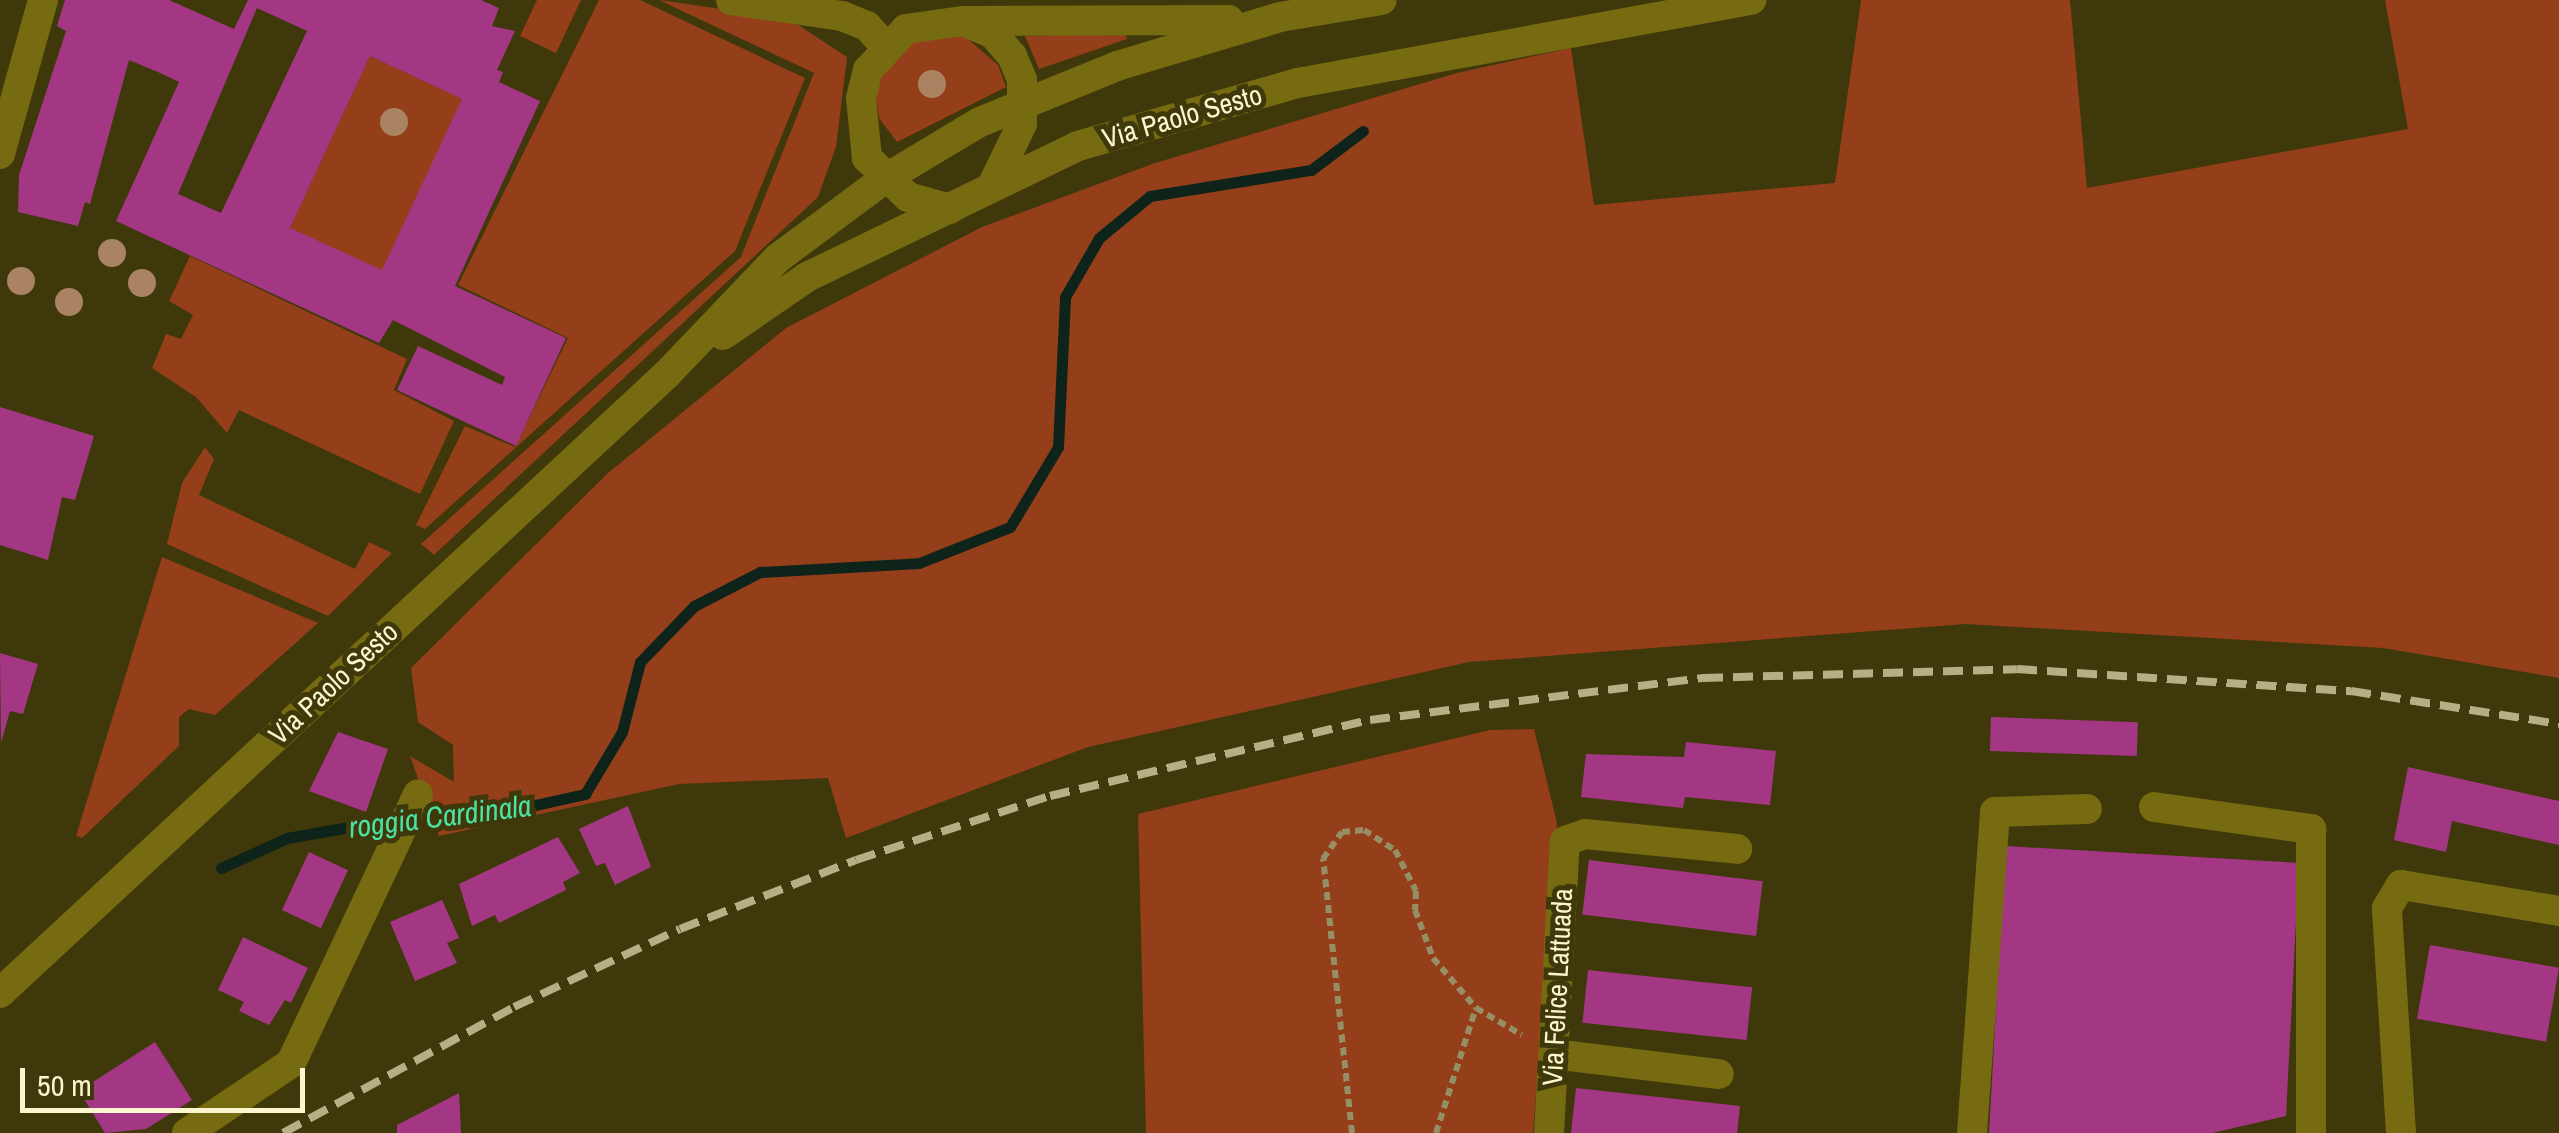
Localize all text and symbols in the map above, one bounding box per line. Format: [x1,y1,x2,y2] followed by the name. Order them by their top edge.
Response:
[1098,77,1266,155] street label: Via Paolo Sesto
[261,615,405,751] street label: Via Paolo Sesto
[347,787,533,845] water label: roggia Cardinala
[1535,887,1579,1087] street label: Via Felice Lattuada
[25,1048,310,1110] scale bar
[37,1065,92,1105] text: 50 m

